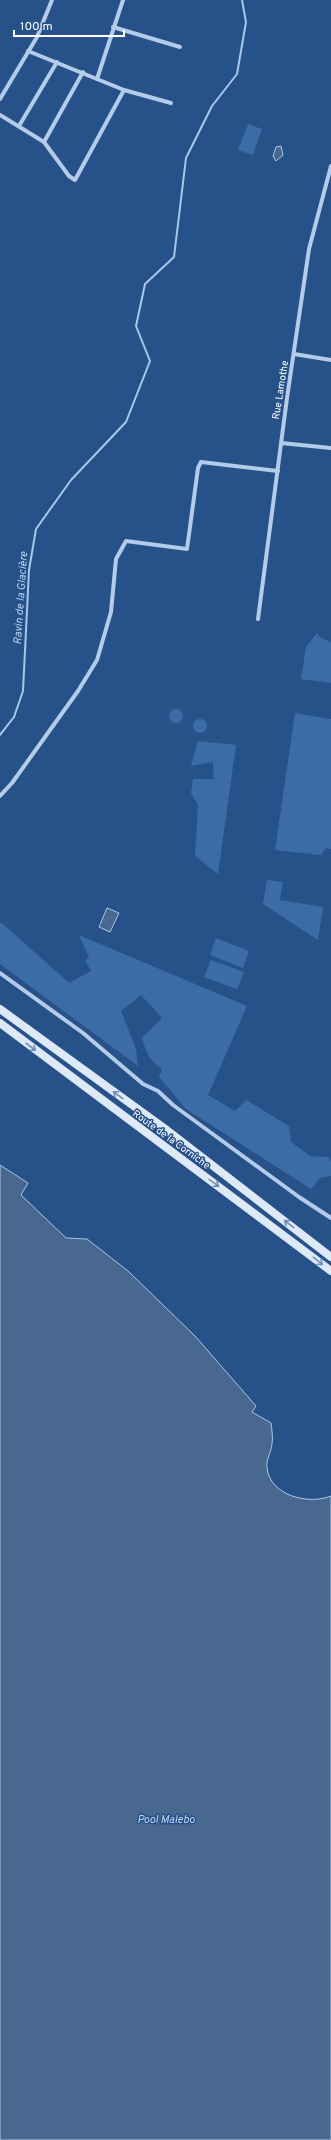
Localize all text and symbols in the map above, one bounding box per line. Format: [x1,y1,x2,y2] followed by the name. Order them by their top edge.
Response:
[14,12,124,38] scale bar
[20,19,53,35] text: 100 m
[270,360,292,420] street label: Rue Lamothe
[11,551,31,645] water label: Ravin de la Glacière
[26,1043,37,1051] one-way arrow
[113,1091,124,1099] one-way arrow
[130,1107,212,1173] street label: Route de la Corniche
[208,1179,219,1187] one-way arrow
[284,1220,295,1229] one-way arrow
[313,1256,323,1265] one-way arrow
[137,1813,195,1827] water label: Pool Malebo

